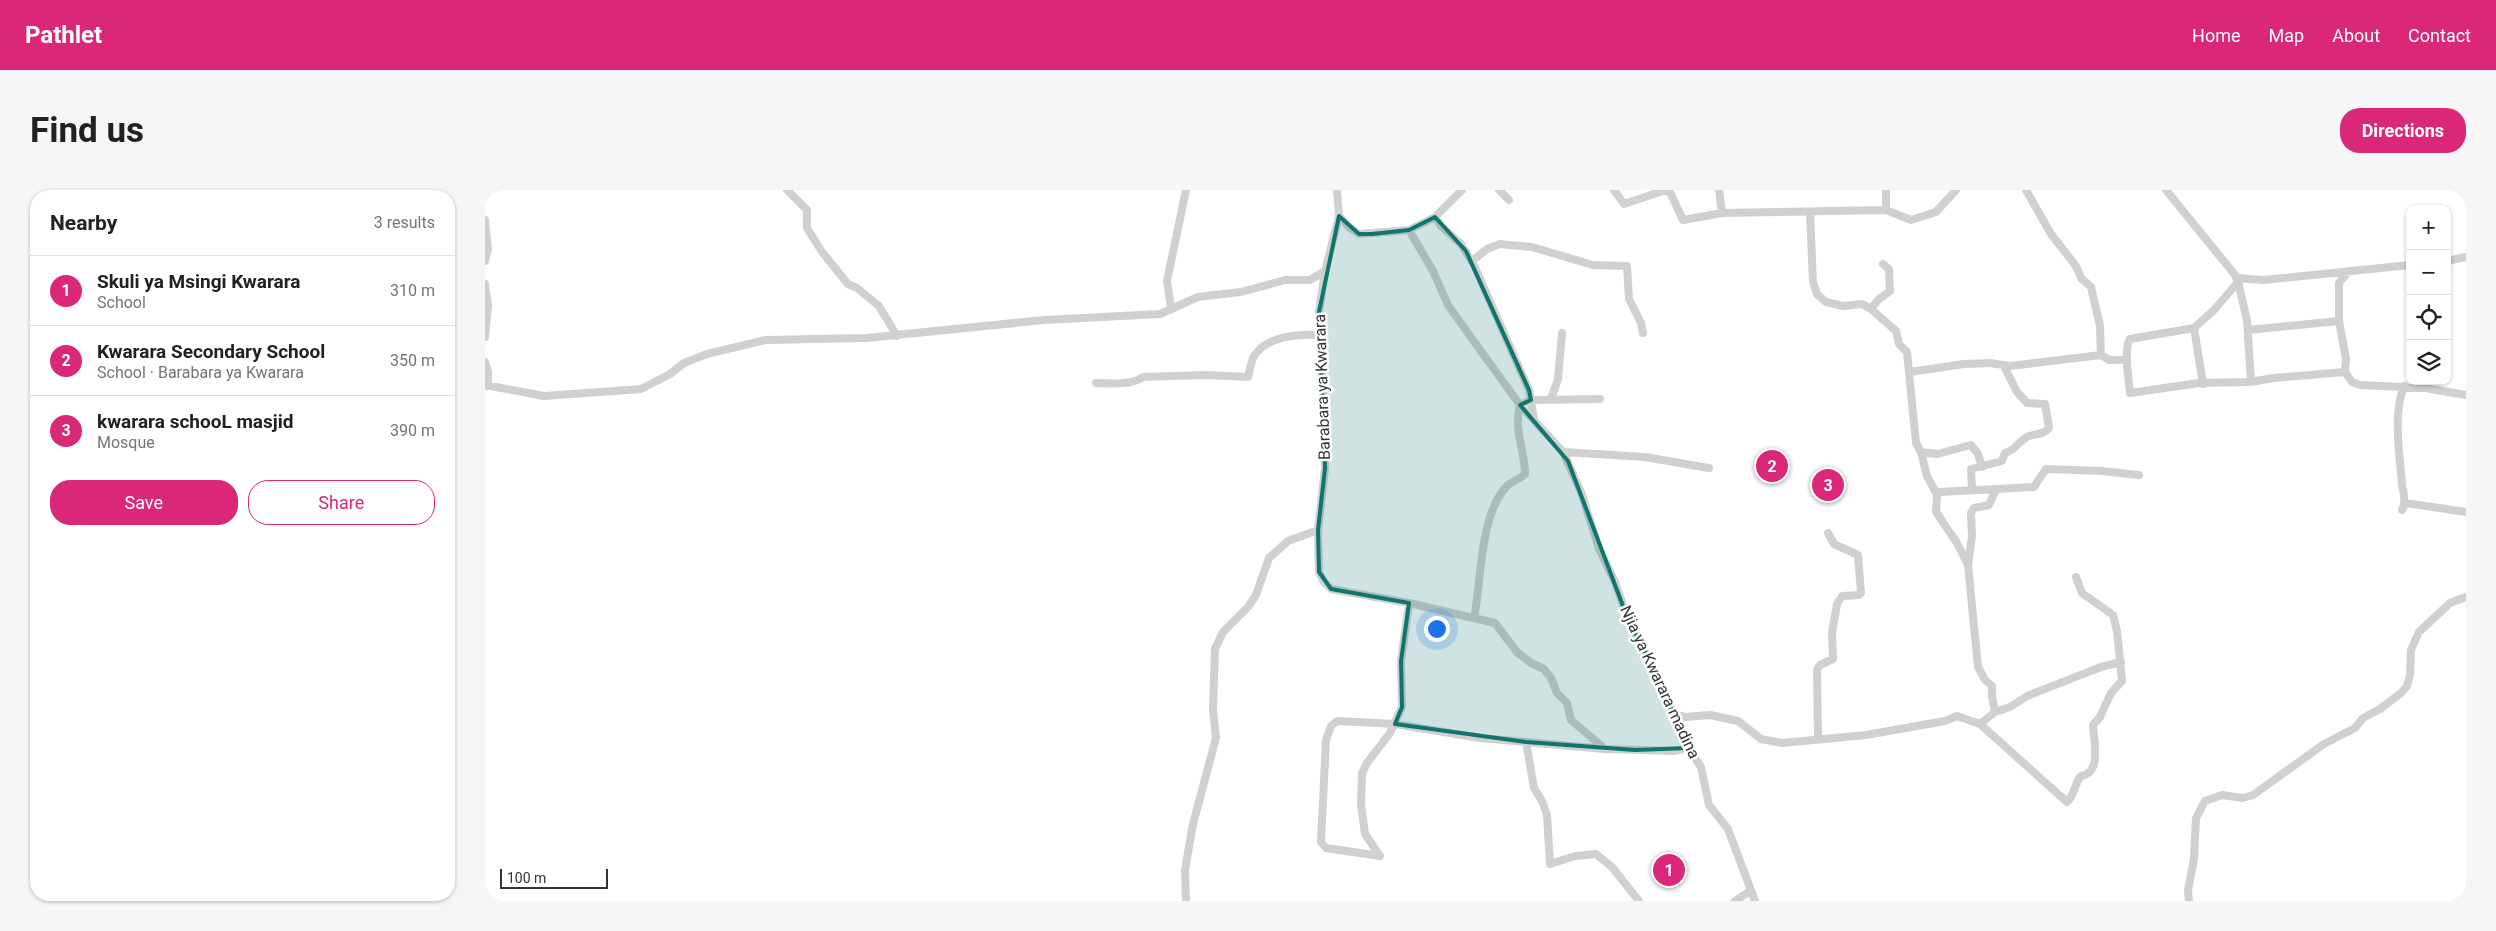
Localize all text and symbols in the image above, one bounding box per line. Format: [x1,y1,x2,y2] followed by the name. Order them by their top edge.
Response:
[25,21,102,49] text: Pathlet
[2192,25,2241,46] text: Home
[2269,25,2304,46] text: Map
[2332,25,2380,46] text: About
[2408,25,2471,46] text: Contact
[2340,108,2466,153] button: Directions
[30,110,144,151] text: Find us
[2406,205,2451,385] map controls
[2406,205,2451,250] button: +
[50,211,117,235] text: Nearby
[374,213,435,232] text: 3 results
[2406,250,2451,295] button: −
[97,270,301,293] text: Skuli ya Msingi Kwarara
[61,281,71,300] text: 1
[390,281,435,300] text: 310 m
[97,293,146,312] text: School
[2406,295,2451,340] button: locate
[1310,314,1334,460] street label: Barabara ya Kwarara
[97,340,325,363] text: Kwarara Secondary School
[2406,340,2451,385] button: layers
[61,351,71,370] text: 2
[390,351,435,370] text: 350 m
[97,363,304,382] text: School · Barabara ya Kwarara
[97,410,293,433] text: kwarara schooL masjid
[61,421,71,440] text: 3
[390,421,435,440] text: 390 m
[97,433,155,452] text: Mosque
[1756,447,1788,485] pin: 2
[1812,466,1844,504] pin: 3
[50,480,238,525] button: Save
[248,480,435,525] button: Share
[1616,602,1704,762] street label: Njia ya Kwarara madina
[1424,616,1450,642] your location
[1653,851,1685,889] pin: 1
[500,866,607,889] scale bar
[507,870,546,886] text: 100 m

